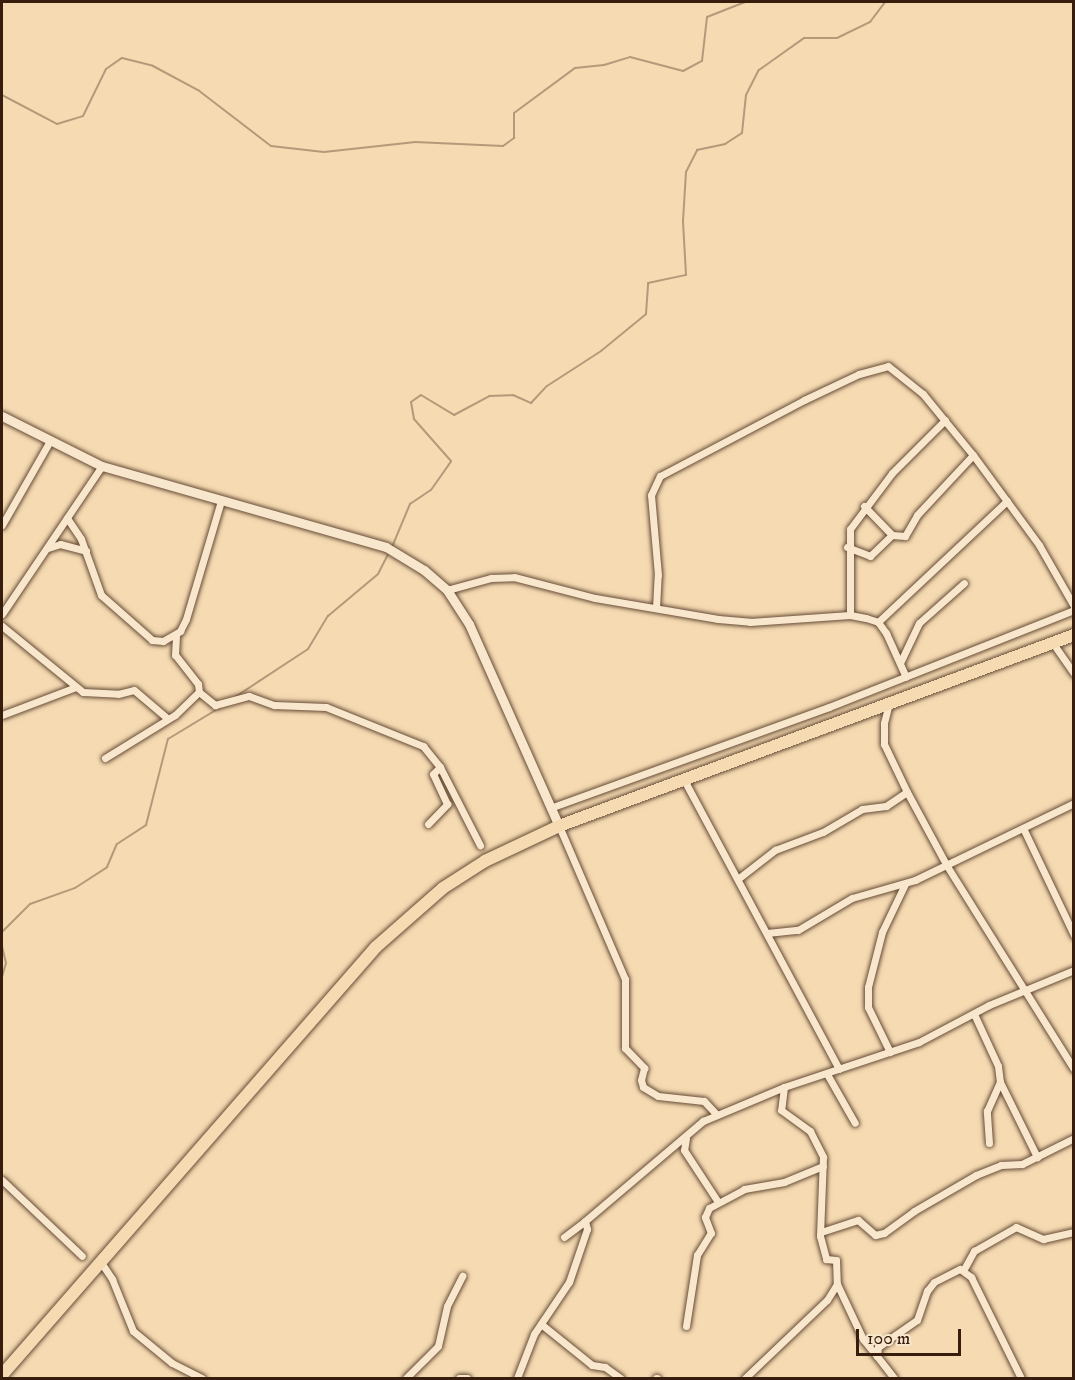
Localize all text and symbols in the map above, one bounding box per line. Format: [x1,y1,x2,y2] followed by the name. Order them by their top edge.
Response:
[859,1317,964,1355] scale bar
[867,1328,910,1350] text: 100 m

